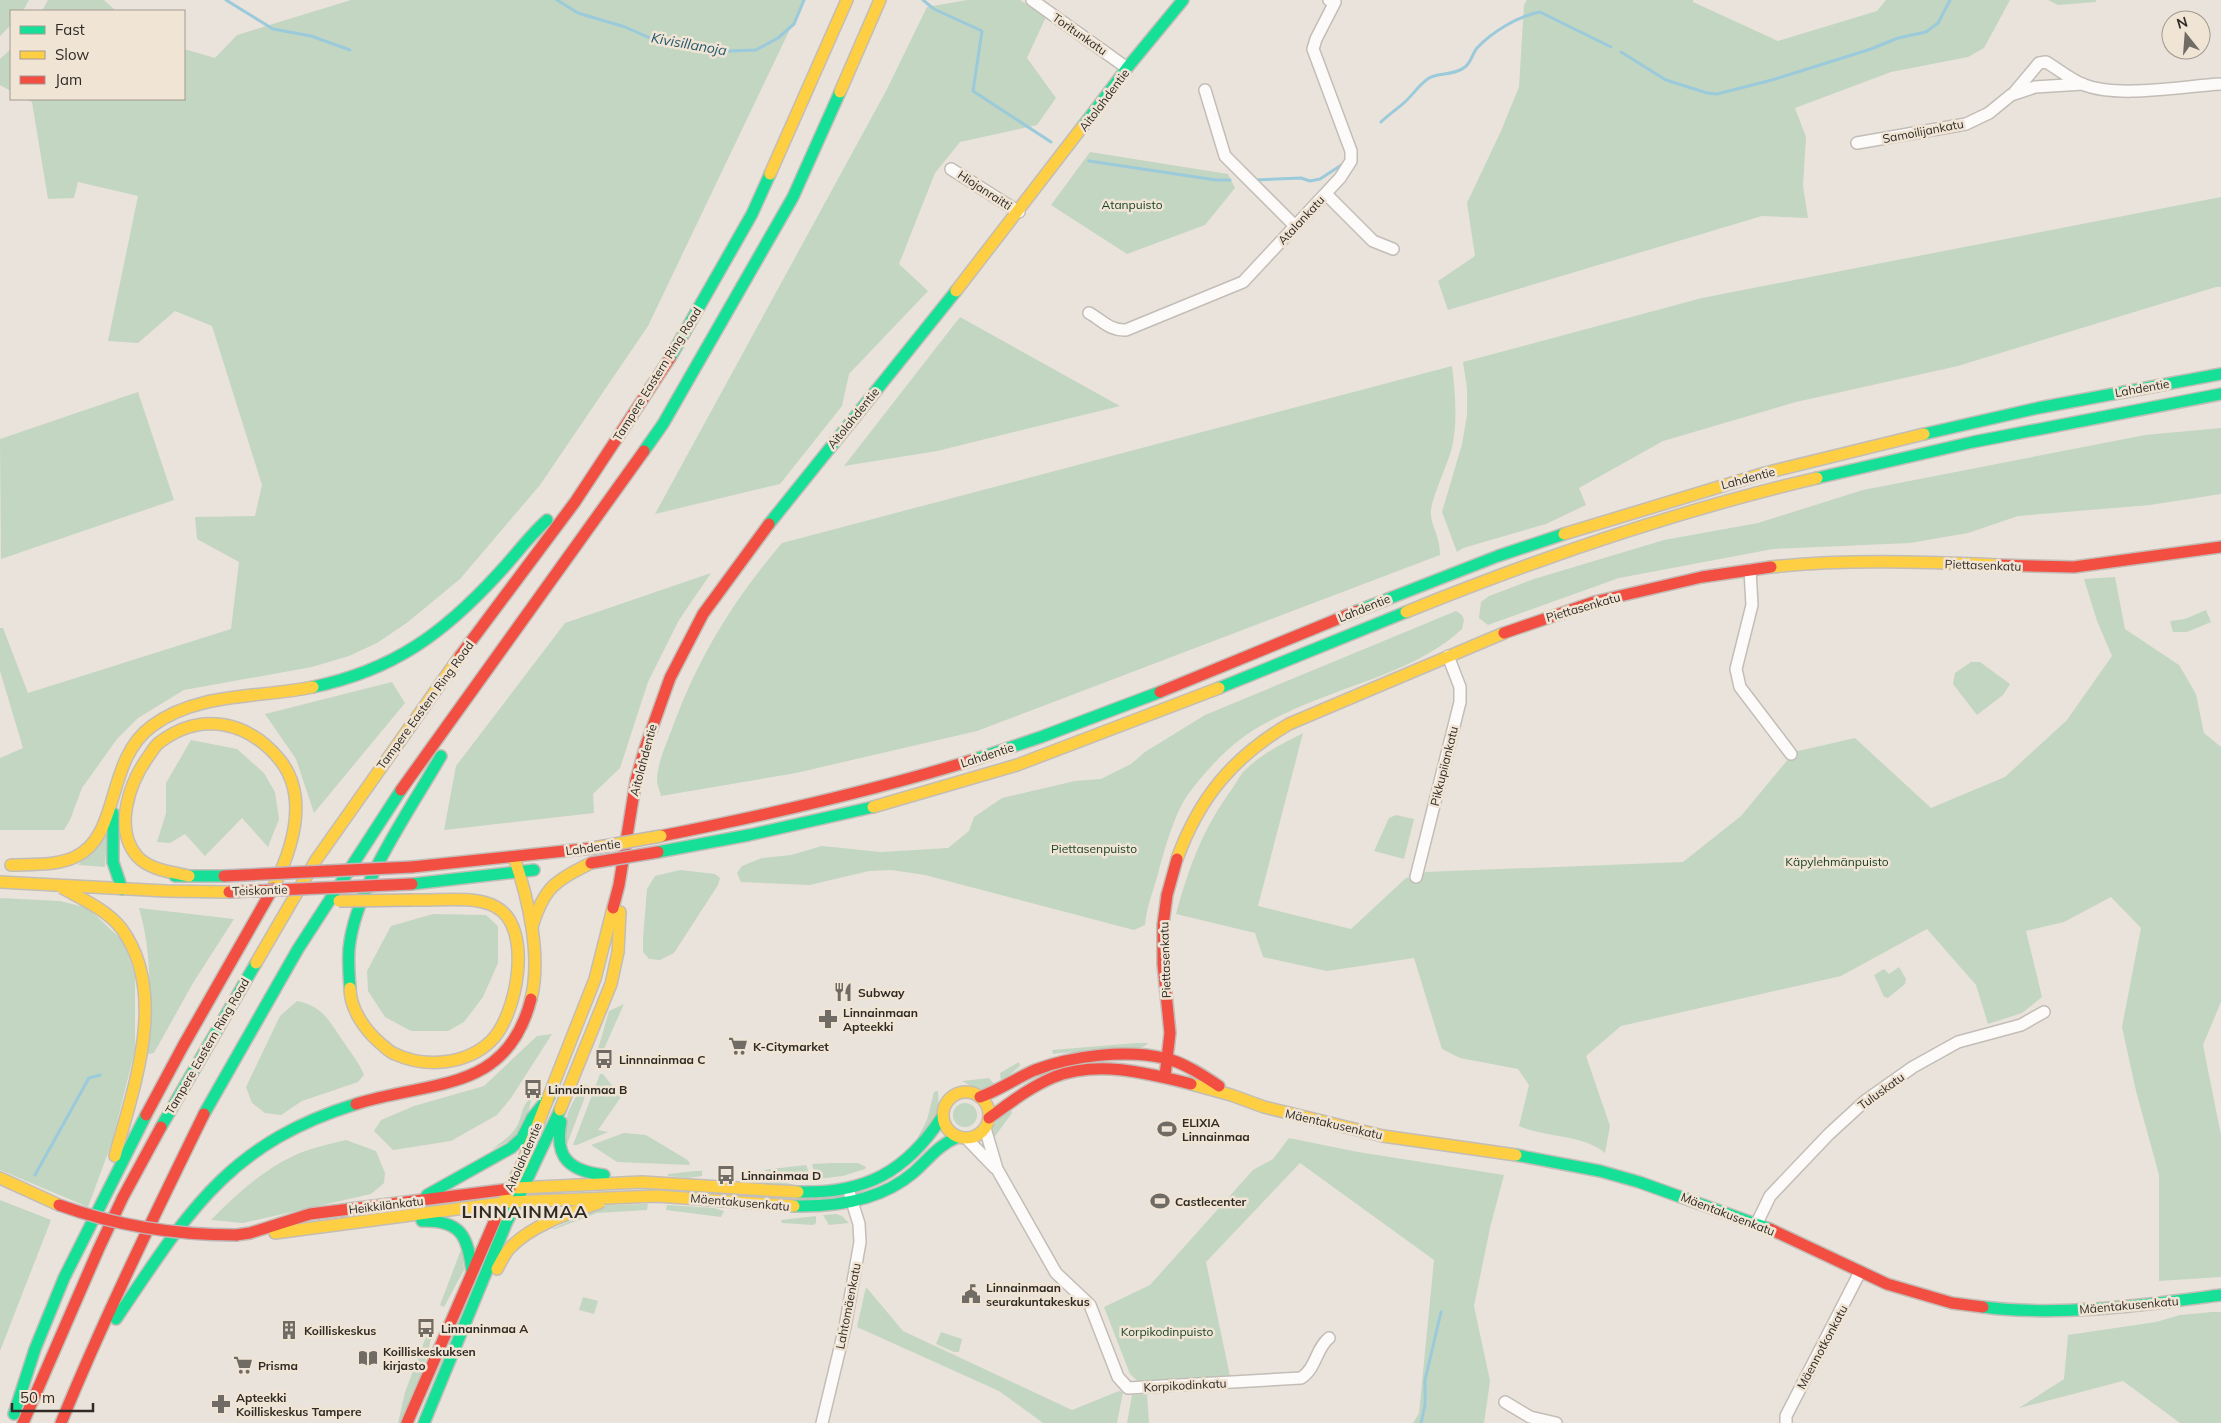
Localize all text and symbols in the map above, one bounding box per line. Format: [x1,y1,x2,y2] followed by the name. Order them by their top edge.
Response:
[10,10,185,100] legend
[1050,10,1110,58] street label: Toritunkatu
[2161,10,2211,60] north arrow
[2175,12,2190,33] text: N
[55,20,85,39] text: Fast
[650,29,728,59] water label: Kivisillanoja
[55,45,89,64] text: Slow
[1076,66,1132,134] street label: Aitolahdentie
[55,70,82,89] text: Jam
[1881,116,1965,146] street label: Samoilijankatu
[955,167,1015,213] street label: Hiojanraitti
[1275,192,1327,248] street label: Atalankatu
[1102,197,1163,212] park label: Atanpuisto
[610,304,704,444] street label: Tampere Eastern Ring Road
[2114,376,2170,400] street label: Lahdentie
[824,384,882,452] street label: Aitolahdentie
[1719,464,1777,492] street label: Lahdentie
[1944,556,2022,574] street label: Piettasenkatu
[1544,589,1622,625] street label: Piettasenkatu
[1336,591,1392,625] street label: Lahdentie
[373,638,477,772] street label: Tampere Eastern Ring Road
[626,722,660,798] street label: Aitolahdentie
[1427,725,1461,807] street label: Pikkupiiankatu
[958,739,1016,771] street label: Lahdentie
[565,836,621,858] street label: Lahdentie
[1051,841,1137,856] park label: Piettasenpuisto
[1785,854,1889,869] park label: Käpylehmänpuisto
[232,882,288,898] street label: Teiskontie
[1156,921,1174,999] street label: Piettasenkatu
[162,975,252,1117] street label: Tampere Eastern Ring Road
[832,981,854,1003] restaurant icon: Subway
[858,985,905,1000] place label: Subway
[843,1005,918,1034] place label: Linnainmaan Apteekki
[817,1008,839,1030] pharmacy icon: Linnainmaan Apteekki
[727,1035,749,1057] supermarket icon: K-Citymarket
[753,1039,829,1054] place label: K-Citymarket
[593,1048,615,1070] bus stop icon: Linnnainmaa C
[619,1052,706,1067] place label: Linnnainmaa C
[1855,1069,1907,1113] street label: Tuluskatu
[522,1078,544,1100] bus stop icon: Linnainmaa B
[548,1082,627,1097] place label: Linnainmaa B
[1284,1105,1384,1143] street label: Mäentakusenkatu
[1182,1115,1250,1144] place label: ELIXIA Linnainmaa
[1156,1118,1178,1140] sports icon: ELIXIA Linnainmaa
[501,1120,545,1194] street label: Aitolahdentie
[715,1164,737,1186] bus stop icon: Linnainmaa D
[741,1168,821,1183] place label: Linnainmaa D
[1679,1189,1777,1239] street label: Mäentakusenkatu
[690,1190,790,1214] street label: Mäentakusenkatu
[1149,1190,1171,1212] sports icon: Castlecenter
[348,1193,424,1217] street label: Heikkilänkatu
[1175,1194,1246,1209] place label: Castlecenter
[461,1200,589,1223] district label: LINNAINMAA
[832,1262,864,1350] street label: Lahtomäenkatu
[986,1280,1090,1309] place label: Linnainmaan seurakuntakeskus
[960,1283,982,1305] public building icon: Linnainmaan seurakuntakeskus
[2079,1293,2179,1317] street label: Mäentakusenkatu
[1793,1302,1851,1392] street label: Mäennotkonkatu
[415,1317,437,1339] bus stop icon: Linnaninmaa A
[278,1319,300,1341] building icon: Koilliskeskus
[441,1321,528,1336] place label: Linnaninmaa A
[304,1323,376,1338] place label: Koilliskeskus
[1121,1324,1213,1339] park label: Korpikodinpuisto
[383,1344,476,1373] place label: Koilliskeskuksen kirjasto
[357,1347,379,1369] library icon: Koilliskeskuksen kirjasto
[232,1354,254,1376] supermarket icon: Prisma
[258,1358,298,1373] place label: Prisma
[1143,1375,1227,1395] street label: Korpikodinkatu
[12,1380,94,1412] scale bar
[20,1388,55,1407] text: 50 m
[236,1390,362,1419] place label: Apteekki Koilliskeskus Tampere
[210,1393,232,1415] pharmacy icon: Apteekki Koilliskeskus Tampere

